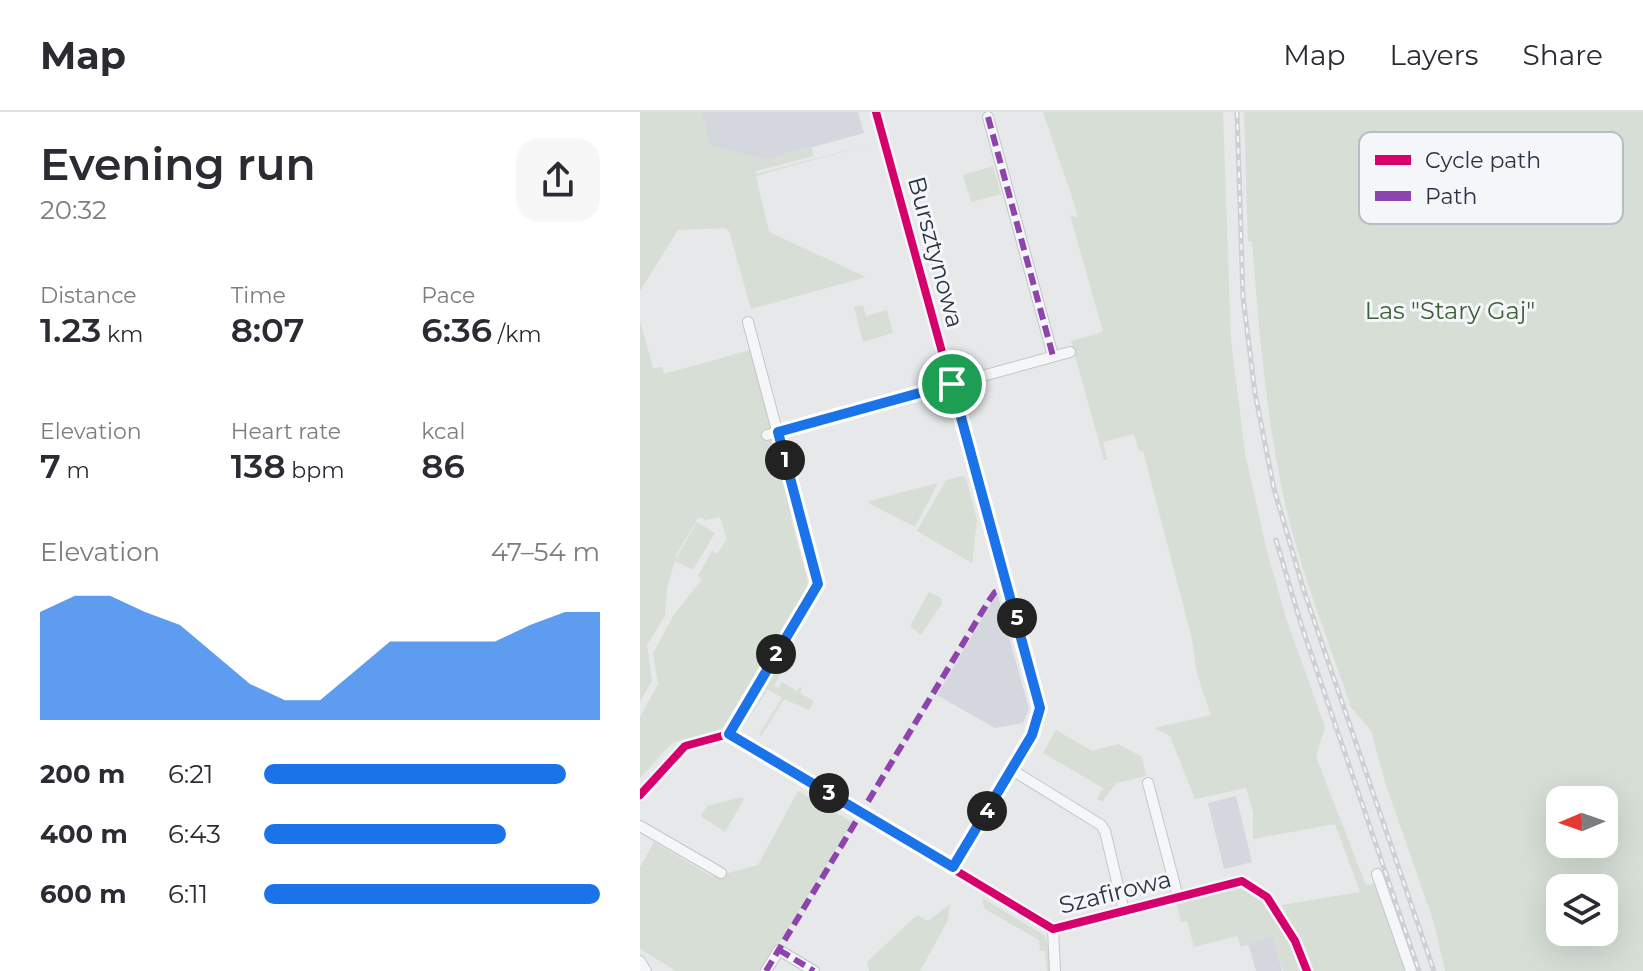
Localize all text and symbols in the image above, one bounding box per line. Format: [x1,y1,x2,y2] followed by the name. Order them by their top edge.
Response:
[40,32,126,79] text: Map
[1283,38,1346,72] text: Map
[1390,38,1479,72] text: Layers
[1523,38,1603,72] text: Share
[1359,132,1623,224] legend
[40,137,316,191] text: Evening run
[516,138,600,222] button: share
[1425,147,1541,174] text: Cycle path
[902,173,970,331] street label: Bursztynowa
[1425,183,1477,210] text: Path
[40,194,107,226] text: 20:32
[40,282,137,309] text: Distance
[231,282,286,309] text: Time
[421,282,475,309] text: Pace
[1365,296,1535,325] park label: Las "Stary Gaj"
[40,309,101,351] text: 1.23
[231,309,305,351] text: 8:07
[421,309,492,351] text: 6:36
[101,321,143,348] text: km
[492,321,542,348] text: /km
[918,350,986,418] pin
[930,362,974,406] icon: arrive
[40,418,142,445] text: Elevation
[231,418,341,445] text: Heart rate
[421,418,465,445] text: kcal
[765,440,805,480] pin: 1
[40,445,61,487] text: 7
[231,445,286,487] text: 138
[421,445,465,487] text: 86
[781,446,789,473] text: 1
[61,457,90,484] text: m
[286,457,345,484] text: bpm
[40,536,160,568] text: Elevation
[491,536,600,568] text: 47–54 m
[997,598,1037,638] pin: 5
[1010,604,1024,631] text: 5
[756,634,796,674] pin: 2
[770,640,782,667] text: 2
[40,758,125,790] text: 200 m
[168,758,214,790] text: 6:21
[809,773,849,813] pin: 3
[822,779,836,806] text: 3
[1546,786,1618,858] north arrow
[1546,786,1618,946] map controls
[967,791,1007,831] pin: 4
[979,797,995,824] text: 4
[40,818,128,850] text: 400 m
[168,818,221,850] text: 6:43
[1056,864,1174,920] street label: Szafirowa
[1546,874,1618,946] button: layers
[40,878,127,910] text: 600 m
[168,878,208,910] text: 6:11

